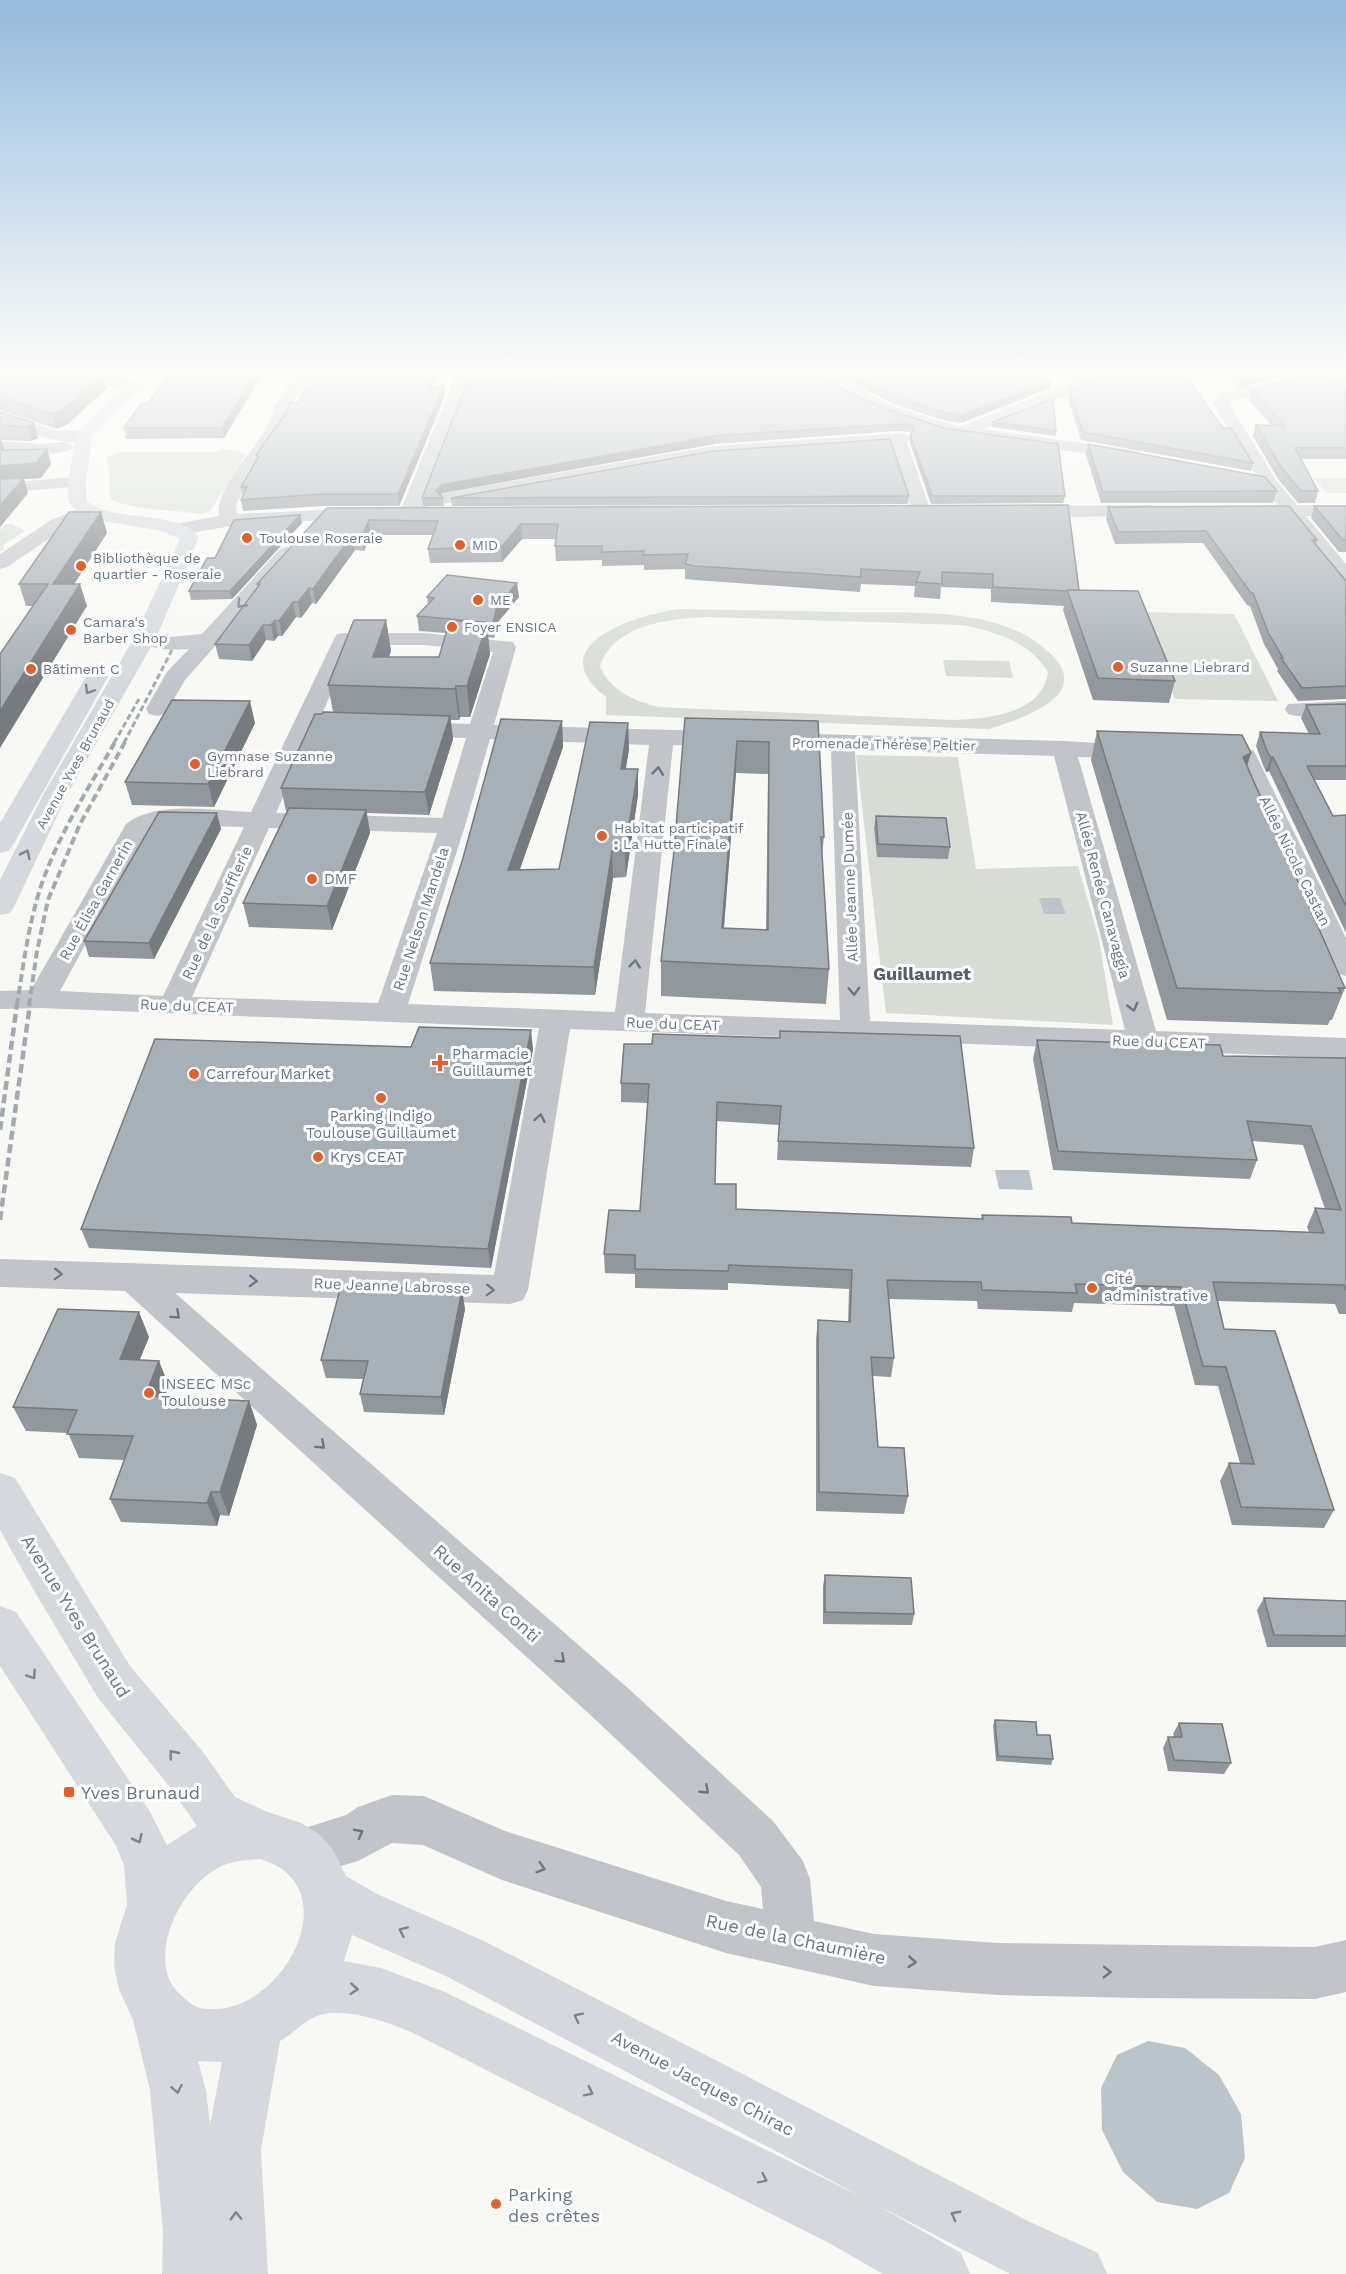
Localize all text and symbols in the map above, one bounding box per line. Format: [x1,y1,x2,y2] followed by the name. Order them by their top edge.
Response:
[259,530,383,546] place label: Toulouse Roseraie
[240,531,254,545] marker: Toulouse Roseraie
[472,537,498,553] place label: MID
[453,538,467,552] marker: MID
[93,550,222,582] place label: Bibliothèque de quartier - Roseraie
[74,559,88,573] marker: Bibliothèque de quartier - Roseraie
[490,592,511,608] place label: ME
[471,593,485,607] marker: ME
[237,597,248,608] one-way arrow
[83,614,168,646] place label: Camara's Barber Shop
[464,619,557,635] place label: Foyer ENSICA
[445,620,459,634] marker: Foyer ENSICA
[64,623,78,637] marker: Camara's Barber Shop
[1130,659,1250,675] place label: Suzanne Liebrard
[1111,660,1125,674] marker: Suzanne Liebrard
[43,661,120,677] place label: Bâtiment C
[24,662,38,676] marker: Bâtiment C
[85,684,96,694] one-way arrow
[33,696,117,832] street label: Avenue Yves Brunaud
[792,734,977,754] street label: Promenade Thérèse Peltier
[207,748,333,780] place label: Gymnase Suzanne Liebrard
[188,757,202,771] marker: Gymnase Suzanne Liebrard
[651,766,663,775] one-way arrow
[1256,793,1334,929] street label: Allée Nicole Castan
[1072,809,1134,981] street label: Allée Renée Canavaggia
[838,811,862,963] street label: Allée Jeanne Dumée
[614,820,744,852] place label: Habitat participatif : La Hutte Finale
[595,829,609,843] marker: Habitat participatif : La Hutte Finale
[55,837,137,963] street label: Rue Élisa Garnerin
[178,843,256,983] street label: Rue de la Soufflerie
[389,844,453,993] street label: Rue Nelson Mandela
[19,850,30,861] one-way arrow
[324,870,357,888] place label: DMF
[305,872,319,886] marker: DMF
[628,960,641,969] one-way arrow
[873,963,971,984] district label: Guillaumet
[847,987,860,996] one-way arrow
[140,995,234,1017] street label: Rue du CEAT
[1126,1002,1139,1012] one-way arrow
[626,1013,720,1035] street label: Rue du CEAT
[1112,1031,1206,1053] street label: Rue du CEAT
[452,1045,533,1080] place label: Pharmacie Guillaumet
[433,1056,447,1070] marker: Pharmacie Guillaumet
[206,1065,331,1083] place label: Carrefour Market
[187,1067,201,1081] marker: Carrefour Market
[374,1091,388,1105] marker: Parking Indigo Toulouse Guillaumet
[306,1107,457,1142] place label: Parking Indigo Toulouse Guillaumet
[534,1113,546,1123] one-way arrow
[330,1148,404,1166] place label: Krys CEAT
[311,1150,325,1164] marker: Krys CEAT
[54,1267,63,1280] one-way arrow
[1104,1270,1208,1305] place label: Cité administrative
[249,1274,258,1287] one-way arrow
[313,1274,471,1298] street label: Rue Jeanne Labrosse
[1085,1281,1099,1295] marker: Cité administrative
[486,1283,495,1296] one-way arrow
[169,1308,180,1319] one-way arrow
[161,1375,251,1410] place label: INSEEC MSc Toulouse
[142,1386,156,1400] marker: INSEEC MSc Toulouse
[315,1438,325,1449] one-way arrow
[17,1531,135,1701] street label: Avenue Yves Brunaud
[429,1540,545,1646] street label: Rue Anita Conti
[554,1652,565,1663] one-way arrow
[25,1669,36,1680] one-way arrow
[170,1750,181,1761] one-way arrow
[81,1782,200,1803] place label: Yves Brunaud
[698,1783,708,1794] one-way arrow
[62,1785,76,1799] marker: Yves Brunaud
[353,1829,363,1840] one-way arrow
[131,1833,143,1844] one-way arrow
[535,1860,546,1873] one-way arrow
[704,1910,888,1968] street label: Rue de la Chaumière
[398,1926,409,1938] one-way arrow
[908,1956,917,1969] one-way arrow
[1102,1965,1111,1978] one-way arrow
[349,1982,358,1995] one-way arrow
[573,2013,584,2024] one-way arrow
[608,2026,798,2140] street label: Avenue Jacques Chirac
[170,2084,183,2094] one-way arrow
[582,2085,593,2097] one-way arrow
[757,2172,768,2184] one-way arrow
[508,2184,600,2226] place label: Parking des crêtes
[489,2197,503,2211] marker: Parking des crêtes
[229,2211,242,2220] one-way arrow
[951,2211,961,2222] one-way arrow

